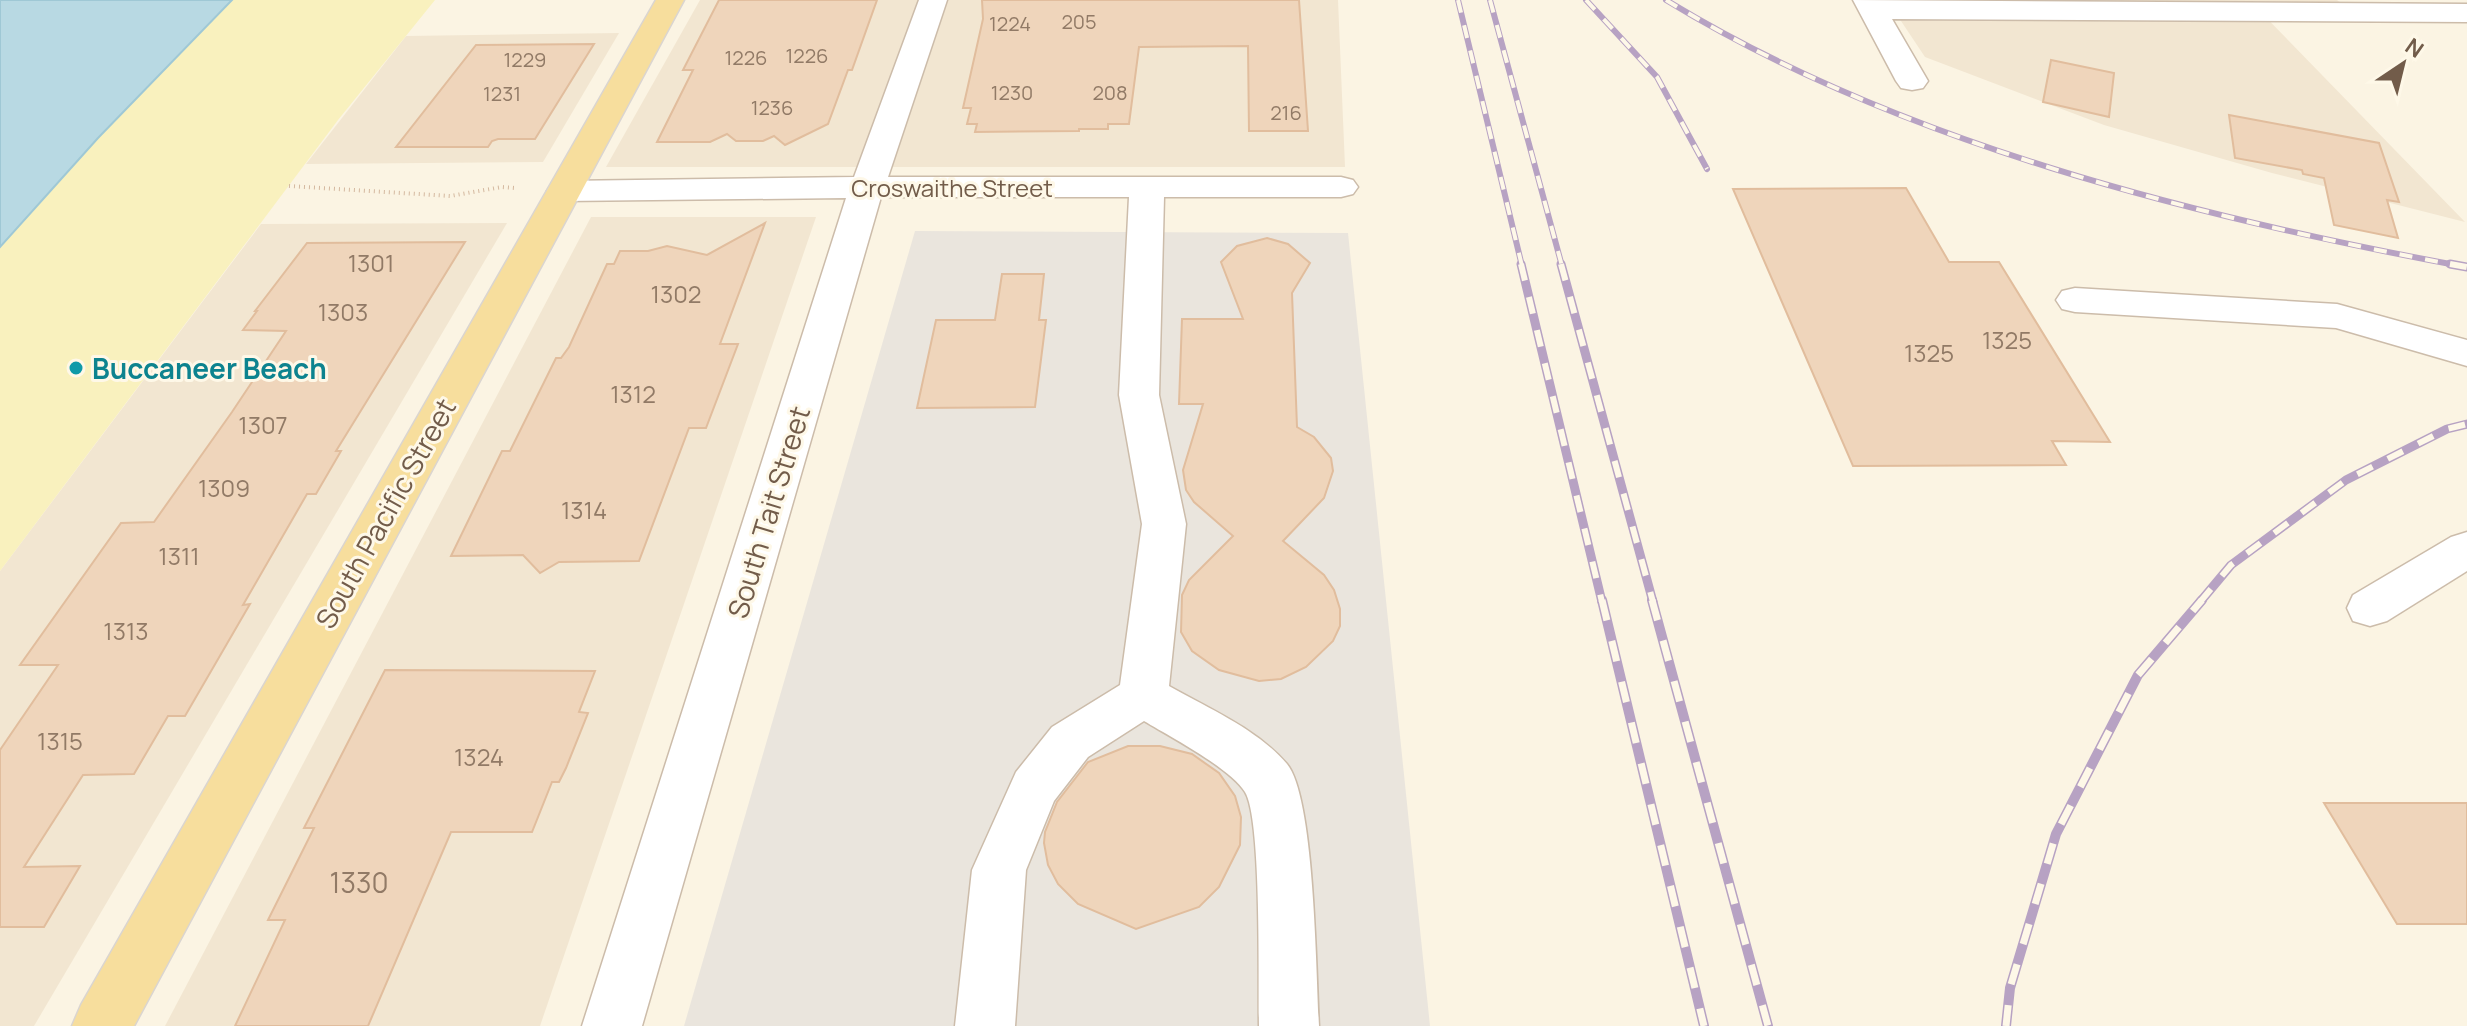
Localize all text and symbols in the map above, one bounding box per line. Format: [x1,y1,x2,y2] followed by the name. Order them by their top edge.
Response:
[1061,8,1097,35] house number: 205
[989,10,1031,37] house number: 1224
[2363,24,2443,104] north arrow
[2399,31,2430,64] text: N
[785,42,829,69] house number: 1226
[724,44,768,71] house number: 1226
[503,46,547,73] house number: 1229
[991,79,1033,106] house number: 1230
[1092,79,1128,106] house number: 208
[483,80,521,107] house number: 1231
[751,94,793,121] house number: 1236
[1270,99,1302,126] house number: 216
[851,171,1053,204] street label: Croswaithe Street
[348,246,394,279] house number: 1301
[651,277,701,310] house number: 1302
[318,295,368,328] house number: 1303
[1982,323,2032,356] house number: 1325
[1904,336,1954,369] house number: 1325
[92,349,327,387] place label: Buccaneer Beach
[67,359,85,377] marker: Buccaneer Beach
[610,377,656,410] house number: 1312
[306,391,464,635] street label: South Pacific Street
[718,401,818,623] street label: South Tait Street
[238,408,288,441] house number: 1307
[198,471,250,504] house number: 1309
[561,493,607,526] house number: 1314
[158,539,200,572] house number: 1311
[103,614,149,647] house number: 1313
[37,724,83,757] house number: 1315
[454,740,504,773] house number: 1324
[330,863,388,901] house number: 1330

